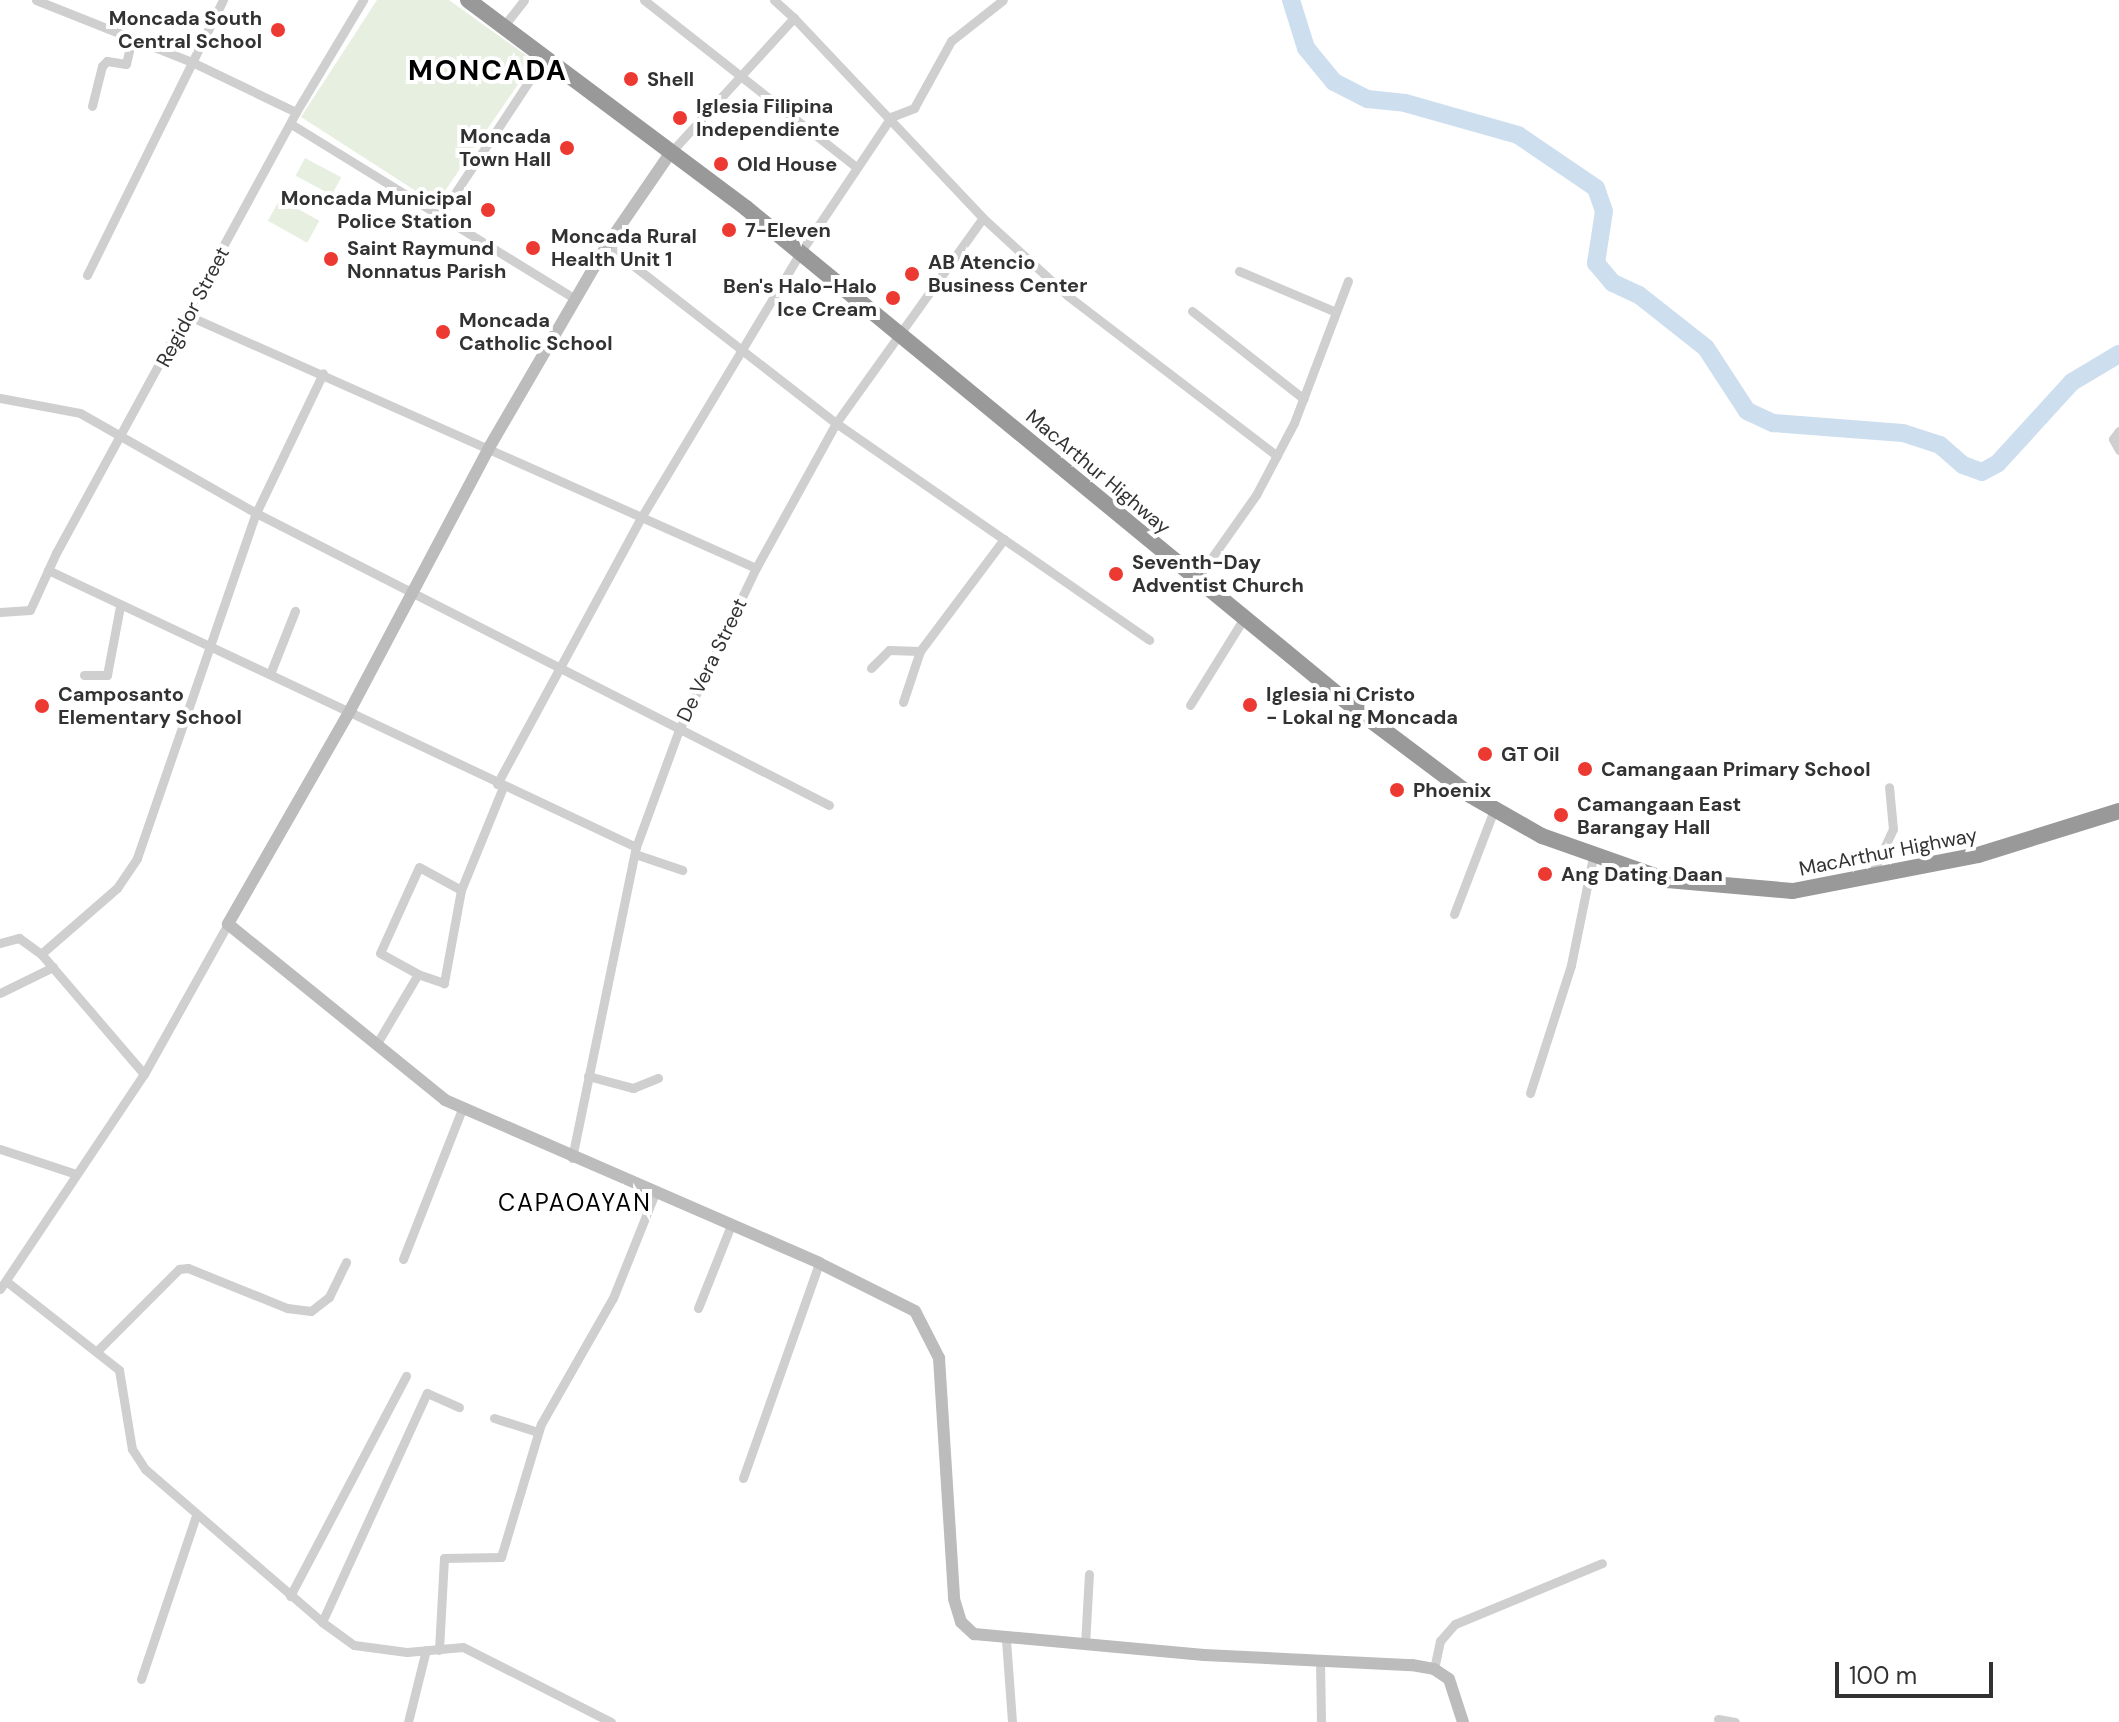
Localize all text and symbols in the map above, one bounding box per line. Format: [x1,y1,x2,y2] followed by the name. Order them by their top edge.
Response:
[109,6,262,53] place label: Moncada South Central School
[269,21,287,39] marker: Moncada South Central School
[408,54,568,88] district label: MONCADA
[647,67,694,91] place label: Shell
[622,70,640,88] marker: Shell
[696,94,840,141] place label: Iglesia Filipina Independiente
[671,109,689,127] marker: Iglesia Filipina Independiente
[459,124,551,171] place label: Moncada Town Hall
[558,139,576,157] marker: Moncada Town Hall
[737,152,837,176] place label: Old House
[712,155,730,173] marker: Old House
[281,186,472,233] place label: Moncada Municipal Police Station
[479,201,497,219] marker: Moncada Municipal Police Station
[745,218,831,242] place label: 7-Eleven
[720,221,738,239] marker: 7-Eleven
[551,224,697,271] place label: Moncada Rural Health Unit 1
[347,236,506,283] place label: Saint Raymund Nonnatus Parish
[522,237,544,259] marker: Moncada Rural Health Unit 1
[151,243,235,371] street label: Regidor Street
[322,250,340,268] marker: Saint Raymund Nonnatus Parish
[928,250,1087,297] place label: AB Atencio Business Center
[903,265,921,283] marker: AB Atencio Business Center
[723,274,877,321] place label: Ben's Halo-Halo Ice Cream
[884,289,902,307] marker: Ben's Halo-Halo Ice Cream
[459,308,613,355] place label: Moncada Catholic School
[434,323,452,341] marker: Moncada Catholic School
[1021,405,1175,539] street label: MacArthur Highway
[1132,550,1304,597] place label: Seventh-Day Adventist Church
[1107,565,1125,583] marker: Seventh-Day Adventist Church
[672,594,752,726] street label: De Vera Street
[58,682,242,729] place label: Camposanto Elementary School
[1266,682,1458,729] place label: Iglesia ni Cristo - Lokal ng Moncada
[1241,696,1259,714] marker: Iglesia ni Cristo - Lokal ng Moncada
[33,697,51,715] marker: Camposanto Elementary School
[1501,742,1560,766] place label: GT Oil
[1476,745,1494,763] marker: GT Oil
[1601,757,1871,781] place label: Camangaan Primary School
[1576,760,1594,778] marker: Camangaan Primary School
[1413,778,1491,802] place label: Phoenix
[1388,781,1406,799] marker: Phoenix
[1577,792,1741,839] place label: Camangaan East Barangay Hall
[1552,806,1570,824] marker: Camangaan East Barangay Hall
[1797,823,1979,881] street label: MacArthur Highway
[1561,862,1723,886] place label: Ang Dating Daan
[1536,865,1554,883] marker: Ang Dating Daan
[498,1189,652,1217] district label: CAPAOAYAN
[1839,1646,1997,1696] scale bar
[1849,1660,1917,1691] text: 100 m

